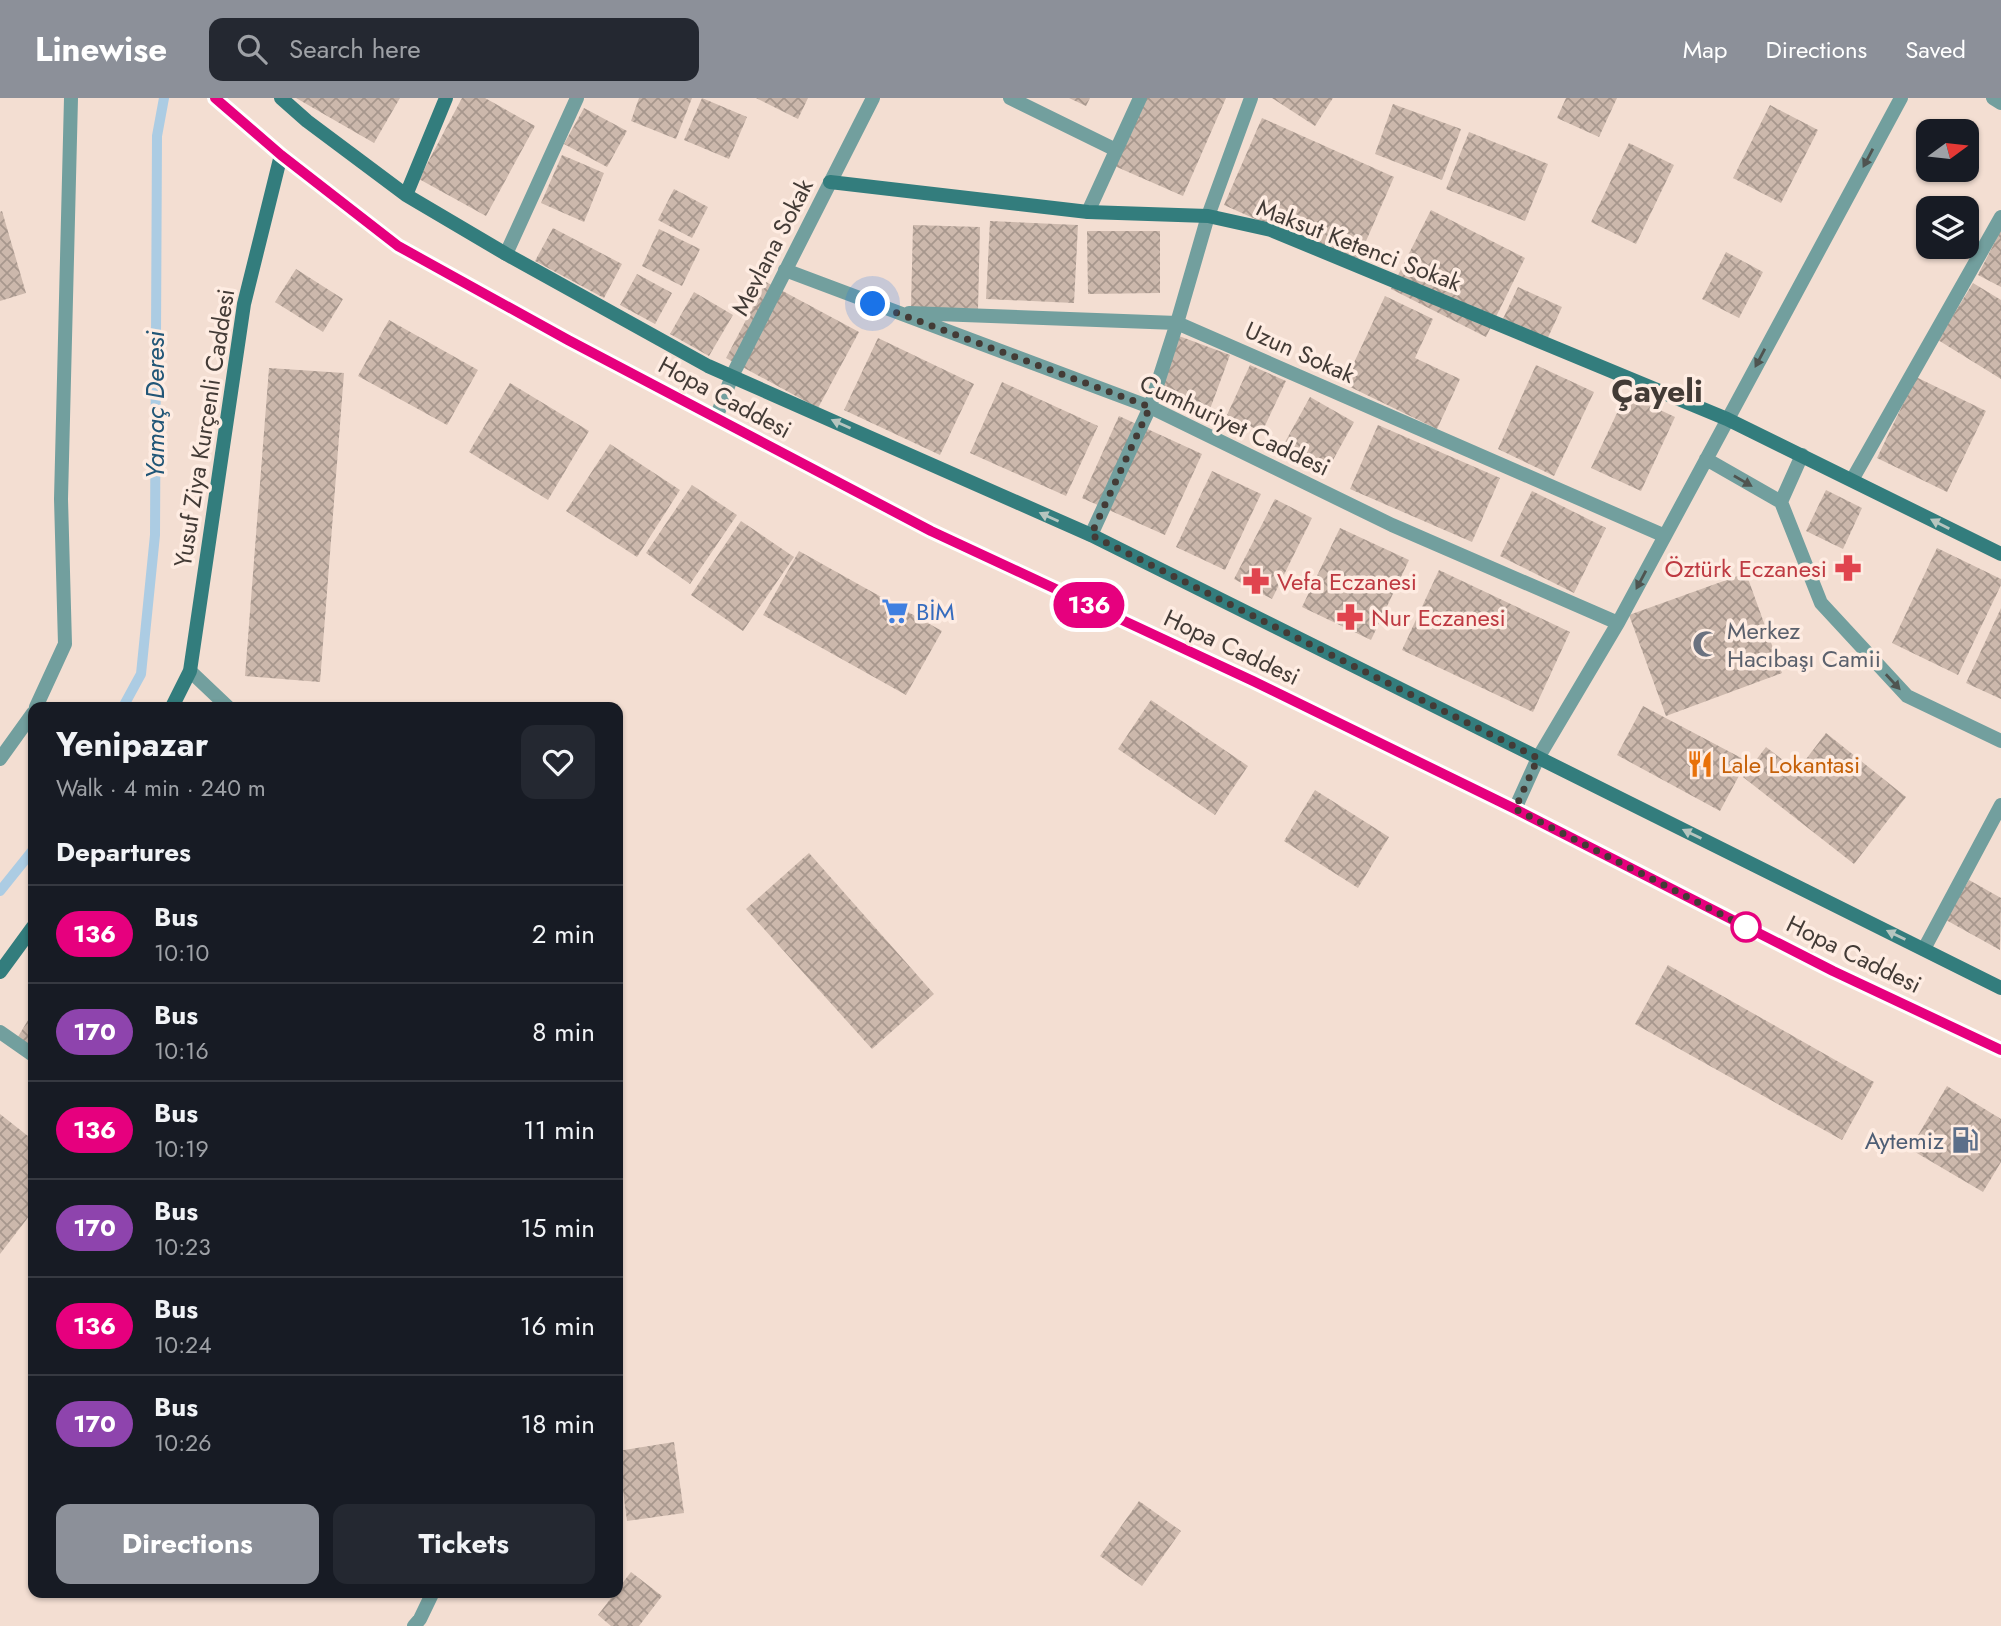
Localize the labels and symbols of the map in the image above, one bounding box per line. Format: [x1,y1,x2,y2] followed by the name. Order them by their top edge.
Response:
[1916,119,1979,182] north arrow
[1863,148,1874,168] one-way arrow
[723,172,822,321] street label: Mevlana Sokak
[1252,190,1467,300] street label: Maksut Ketenci Sokak
[165,286,243,570] street label: Yusuf Ziya Kurçenli Caddesi
[855,286,890,321] your location
[1239,312,1361,392] street label: Uzun Sokak
[136,331,174,479] water label: Yamaç Deresi
[652,347,798,447] street label: Hopa Caddesi
[1754,348,1766,368] one-way arrow
[1134,365,1336,485] street label: Cumhuriyet Caddesi
[1611,368,1703,414] district label: Çayeli
[831,418,851,430] one-way arrow
[1734,474,1753,487] one-way arrow
[1039,511,1059,523] one-way arrow
[1930,518,1950,529] one-way arrow
[1665,551,1827,586] place label: Öztürk Eczanesi
[1833,553,1863,583] pharmacy icon: Öztürk Eczanesi
[1277,564,1417,599] place label: Vefa Eczanesi
[1241,566,1271,596] pharmacy icon: Vefa Eczanesi
[1635,570,1647,590] one-way arrow
[1049,582,1129,628] line badge: 136
[916,594,955,629] place label: BİM
[880,596,910,626] supermarket icon: BİM
[1158,600,1306,694] street label: Hopa Caddesi
[1371,600,1506,635] place label: Nur Eczanesi
[1335,602,1365,632] pharmacy icon: Nur Eczanesi
[1727,613,1881,676] place label: Merkez Hacıbaşı Camii
[1691,629,1721,659] mosque icon: Merkez Hacıbaşı Camii
[1885,673,1901,690] one-way arrow
[1721,747,1860,782] place label: Lale Lokantasi
[1685,749,1715,779] restaurant icon: Lale Lokantasi
[1682,829,1702,840] one-way arrow
[1781,906,1927,1002] street label: Hopa Caddesi
[1731,912,1761,942] unlabelled marker
[1886,930,1906,941] one-way arrow
[1865,1123,1944,1158] place label: Aytemiz
[1950,1125,1980,1155] fuel station icon: Aytemiz

